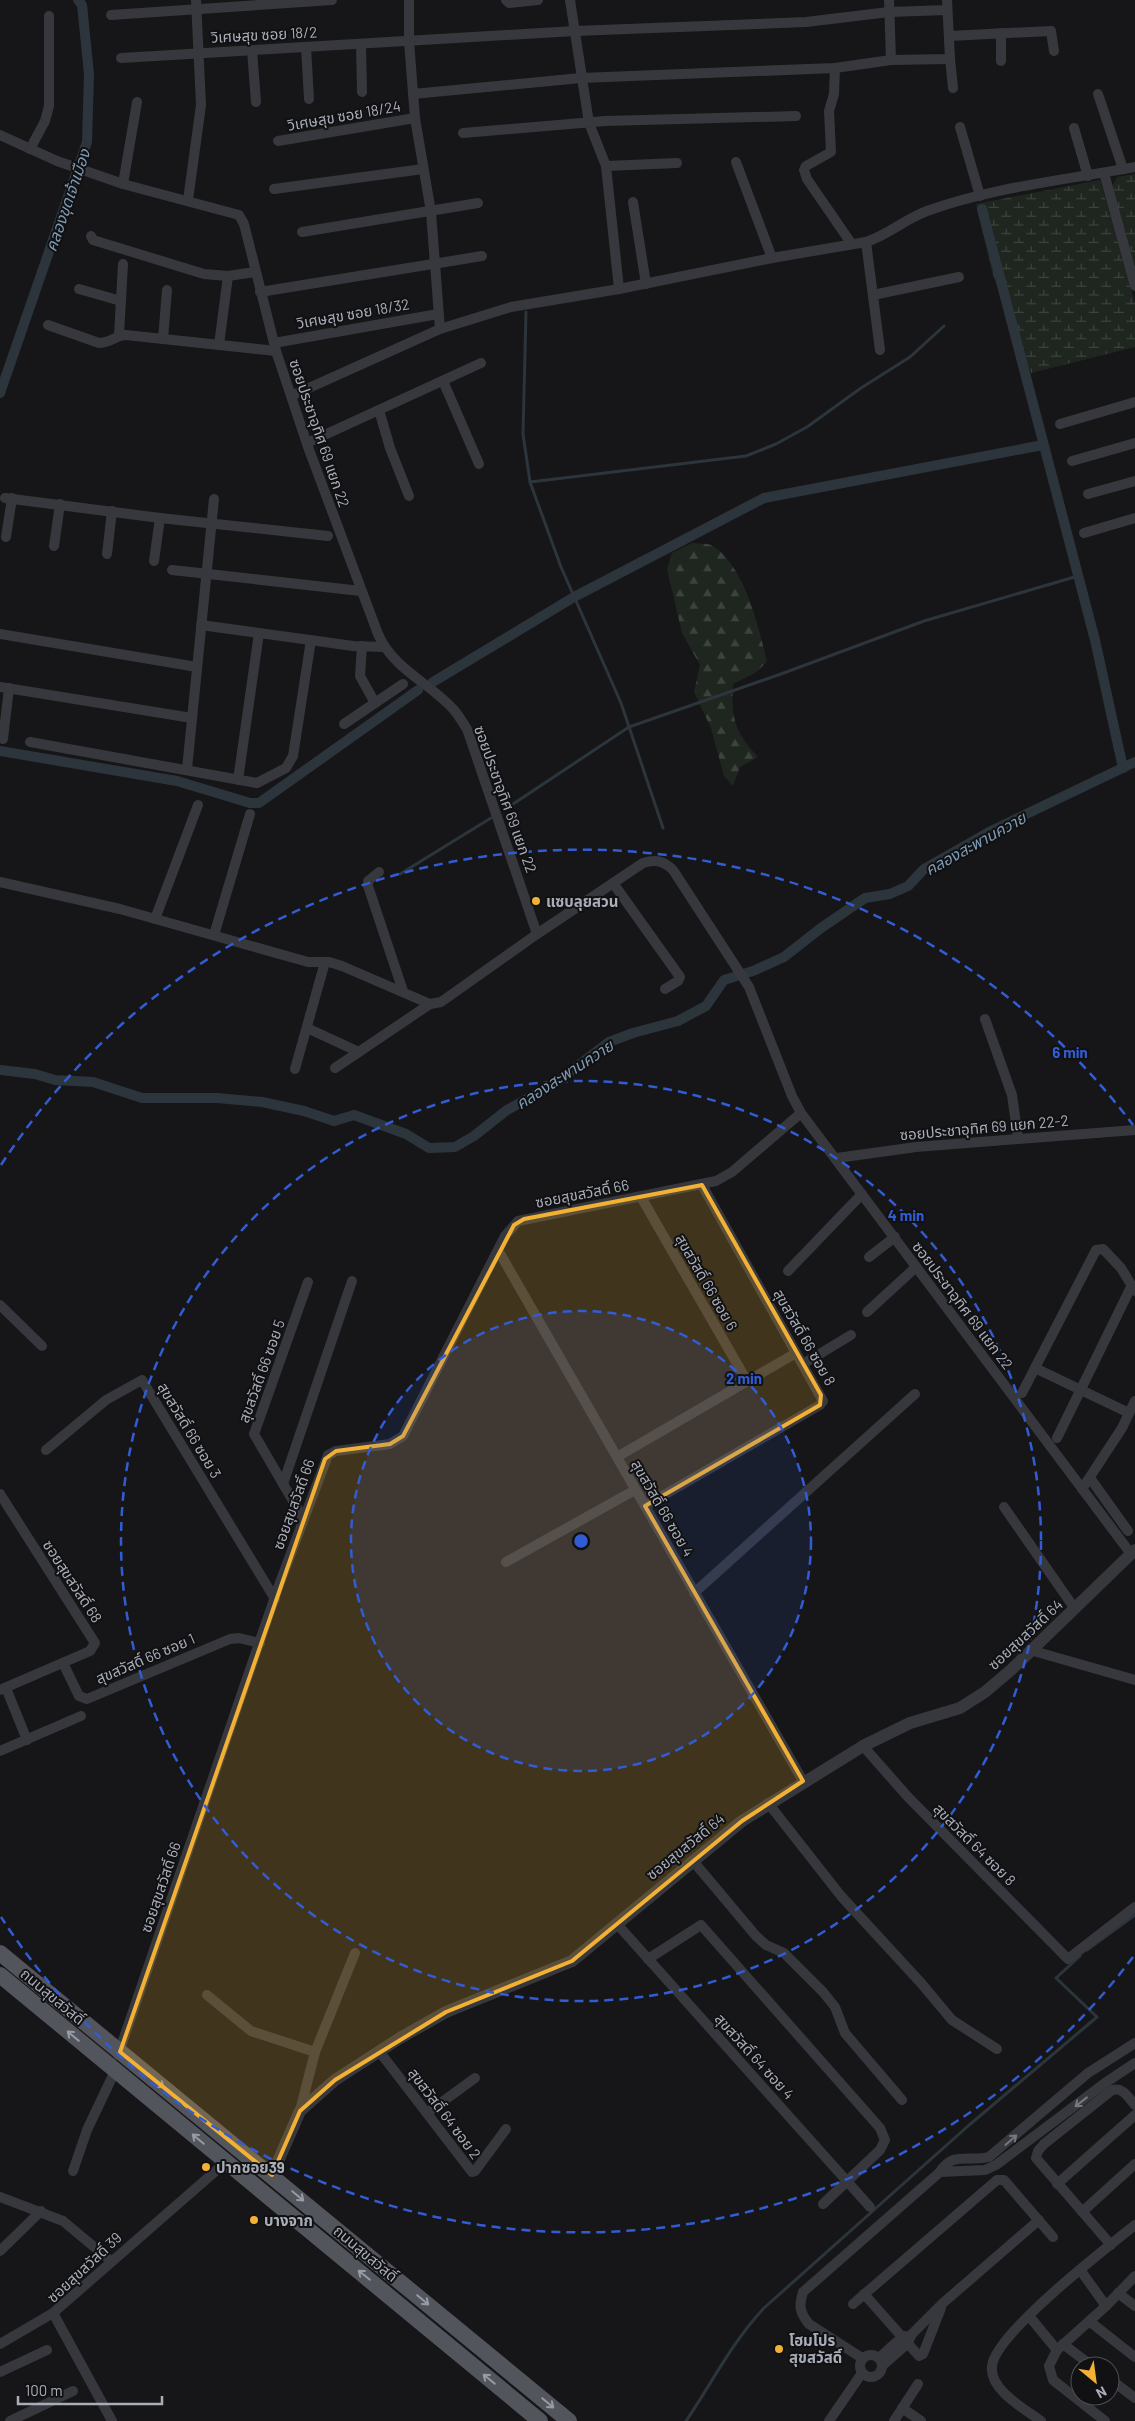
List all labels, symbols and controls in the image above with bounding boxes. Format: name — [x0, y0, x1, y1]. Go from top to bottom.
street label: วิเศษสุข ซอย 18/2 — [210, 22, 318, 47]
street label: วิเศษสุข ซอย 18/24 — [285, 96, 402, 135]
water label: คลองขุดเจ้าเมือง — [41, 145, 96, 254]
street label: วิเศษสุข ซอย 18/32 — [295, 294, 411, 333]
street label: ซอยประชาอุทิศ 69 แยก 22 — [285, 357, 354, 510]
street label: ซอยประชาอุทิศ 69 แยก 22 — [470, 723, 541, 875]
water label: คลองสะพานควาย — [921, 807, 1030, 879]
place label: แซบลุยสวน — [546, 892, 618, 911]
marker: แซบลุยสวน — [530, 895, 542, 907]
water label: คลองสะพานควาย — [512, 1035, 618, 1113]
text: 6 min — [1052, 1043, 1088, 1061]
street label: ซอยประชาอุทิศ 69 แยก 22-2 — [899, 1111, 1069, 1144]
street label: ซอยสุขสวัสดิ์ 66 — [534, 1175, 630, 1212]
text: 4 min — [888, 1206, 924, 1224]
street label: สุขสวัสดิ์ 66 ซอย 6 — [671, 1230, 742, 1334]
street label: ซอยประชาอุทิศ 69 แยก 22 — [908, 1238, 1017, 1373]
street label: สุขสวัสดิ์ 66 ซอย 8 — [769, 1285, 840, 1389]
street label: สุขสวัสดิ์ 66 ซอย 5 — [234, 1317, 289, 1425]
text: 2 min — [726, 1369, 762, 1387]
street label: สุขสวัสดิ์ 66 ซอย 3 — [153, 1379, 226, 1482]
street label: ซอยสุขสวัสดิ์ 66 — [268, 1456, 319, 1552]
street label: สุขสวัสดิ์ 66 ซอย 4 — [627, 1456, 698, 1560]
centre of rings — [572, 1532, 590, 1550]
street label: ซอยสุขสวัสดิ์ 68 — [39, 1536, 106, 1626]
street label: ซอยสุขสวัสดิ์ 64 — [984, 1595, 1067, 1674]
street label: สุขสวัสดิ์ 66 ซอย 1 — [93, 1629, 198, 1688]
street label: สุขสวัสดิ์ 64 ซอย 8 — [929, 1799, 1020, 1890]
street label: ซอยสุขสวัสดิ์ 64 — [642, 1809, 728, 1884]
street label: ซอยสุขสวัสดิ์ 66 — [136, 1839, 185, 1935]
street label: ถนนสุขสวัสดิ์ — [17, 1964, 89, 2029]
street label: สุขสวัสดิ์ 64 ซอย 4 — [711, 2009, 798, 2103]
one-way arrow — [67, 2031, 80, 2042]
street label: สุขสวัสดิ์ 64 ซอย 2 — [404, 2064, 485, 2163]
one-way arrow — [151, 2077, 164, 2088]
one-way arrow — [1075, 2096, 1088, 2107]
one-way arrow — [191, 2133, 204, 2144]
one-way arrow — [1004, 2134, 1017, 2145]
place label: ปากซอย39 — [216, 2158, 285, 2176]
marker: ปากซอย39 — [200, 2161, 212, 2173]
one-way arrow — [291, 2190, 304, 2202]
place label: บางจาก — [264, 2211, 313, 2229]
marker: บางจาก — [248, 2214, 260, 2226]
street label: ถนนสุขสวัสดิ์ — [330, 2221, 402, 2286]
street label: ซอยสุขสวัสดิ์ 39 — [43, 2228, 126, 2307]
one-way arrow — [357, 2270, 370, 2281]
one-way arrow — [416, 2294, 429, 2305]
place label: โฮมโปร สุขสวัสดิ์ — [789, 2331, 843, 2367]
marker: โฮมโปร สุขสวัสดิ์ — [773, 2343, 785, 2355]
north arrow — [1070, 2356, 1120, 2406]
one-way arrow — [483, 2373, 496, 2384]
scale bar — [18, 2374, 161, 2406]
text: 100 m — [25, 2381, 63, 2399]
text: N — [1093, 2383, 1110, 2402]
one-way arrow — [541, 2398, 554, 2409]

